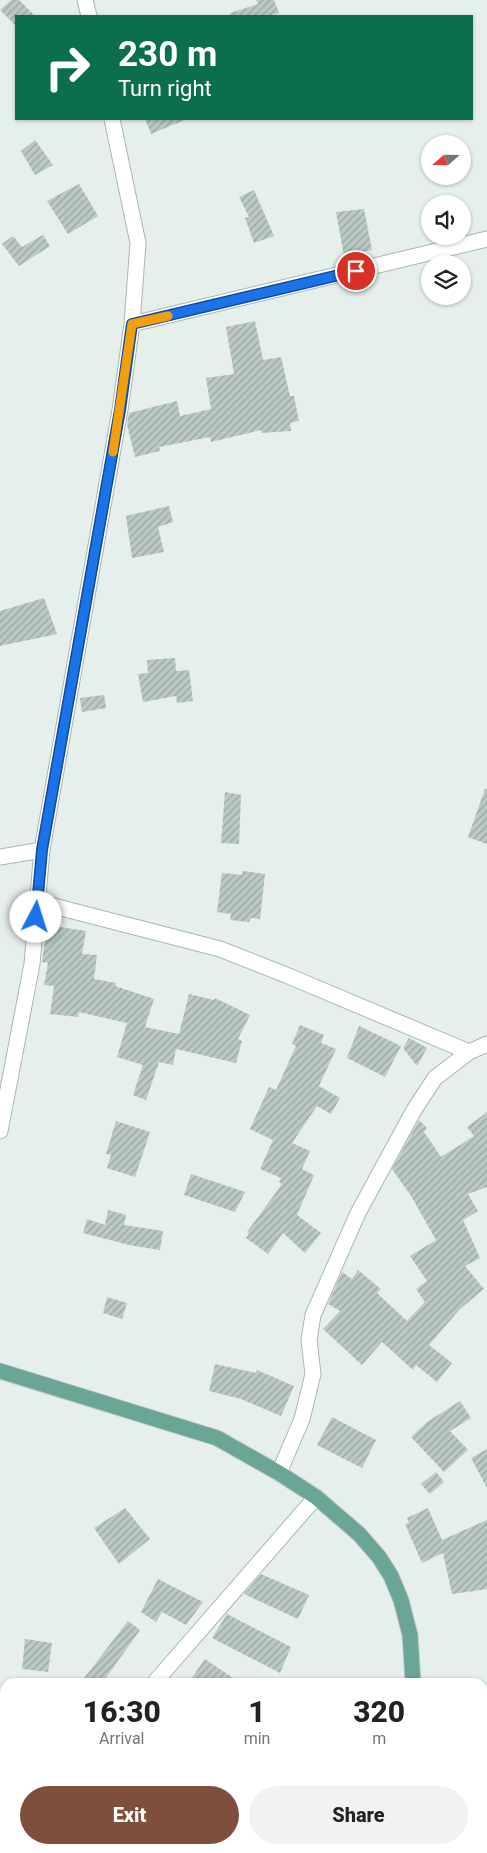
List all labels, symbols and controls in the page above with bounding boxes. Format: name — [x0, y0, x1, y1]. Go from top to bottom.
text: 230 m — [118, 34, 217, 75]
icon: right — [35, 35, 100, 100]
text: Turn right — [118, 76, 212, 101]
north arrow — [421, 135, 471, 185]
map controls — [421, 135, 471, 305]
button: sound — [421, 195, 471, 245]
pin — [335, 250, 377, 292]
button: layers — [421, 255, 471, 305]
icon: arrive — [342, 257, 370, 285]
position arrow — [9, 890, 61, 942]
text: 16:30 — [83, 1694, 161, 1729]
text: 1 — [248, 1694, 266, 1729]
text: 320 — [353, 1694, 405, 1729]
text: Arrival — [99, 1729, 145, 1748]
text: min — [244, 1729, 270, 1748]
text: m — [372, 1729, 386, 1748]
button: Exit — [20, 1786, 239, 1844]
button: Share — [249, 1786, 468, 1844]

